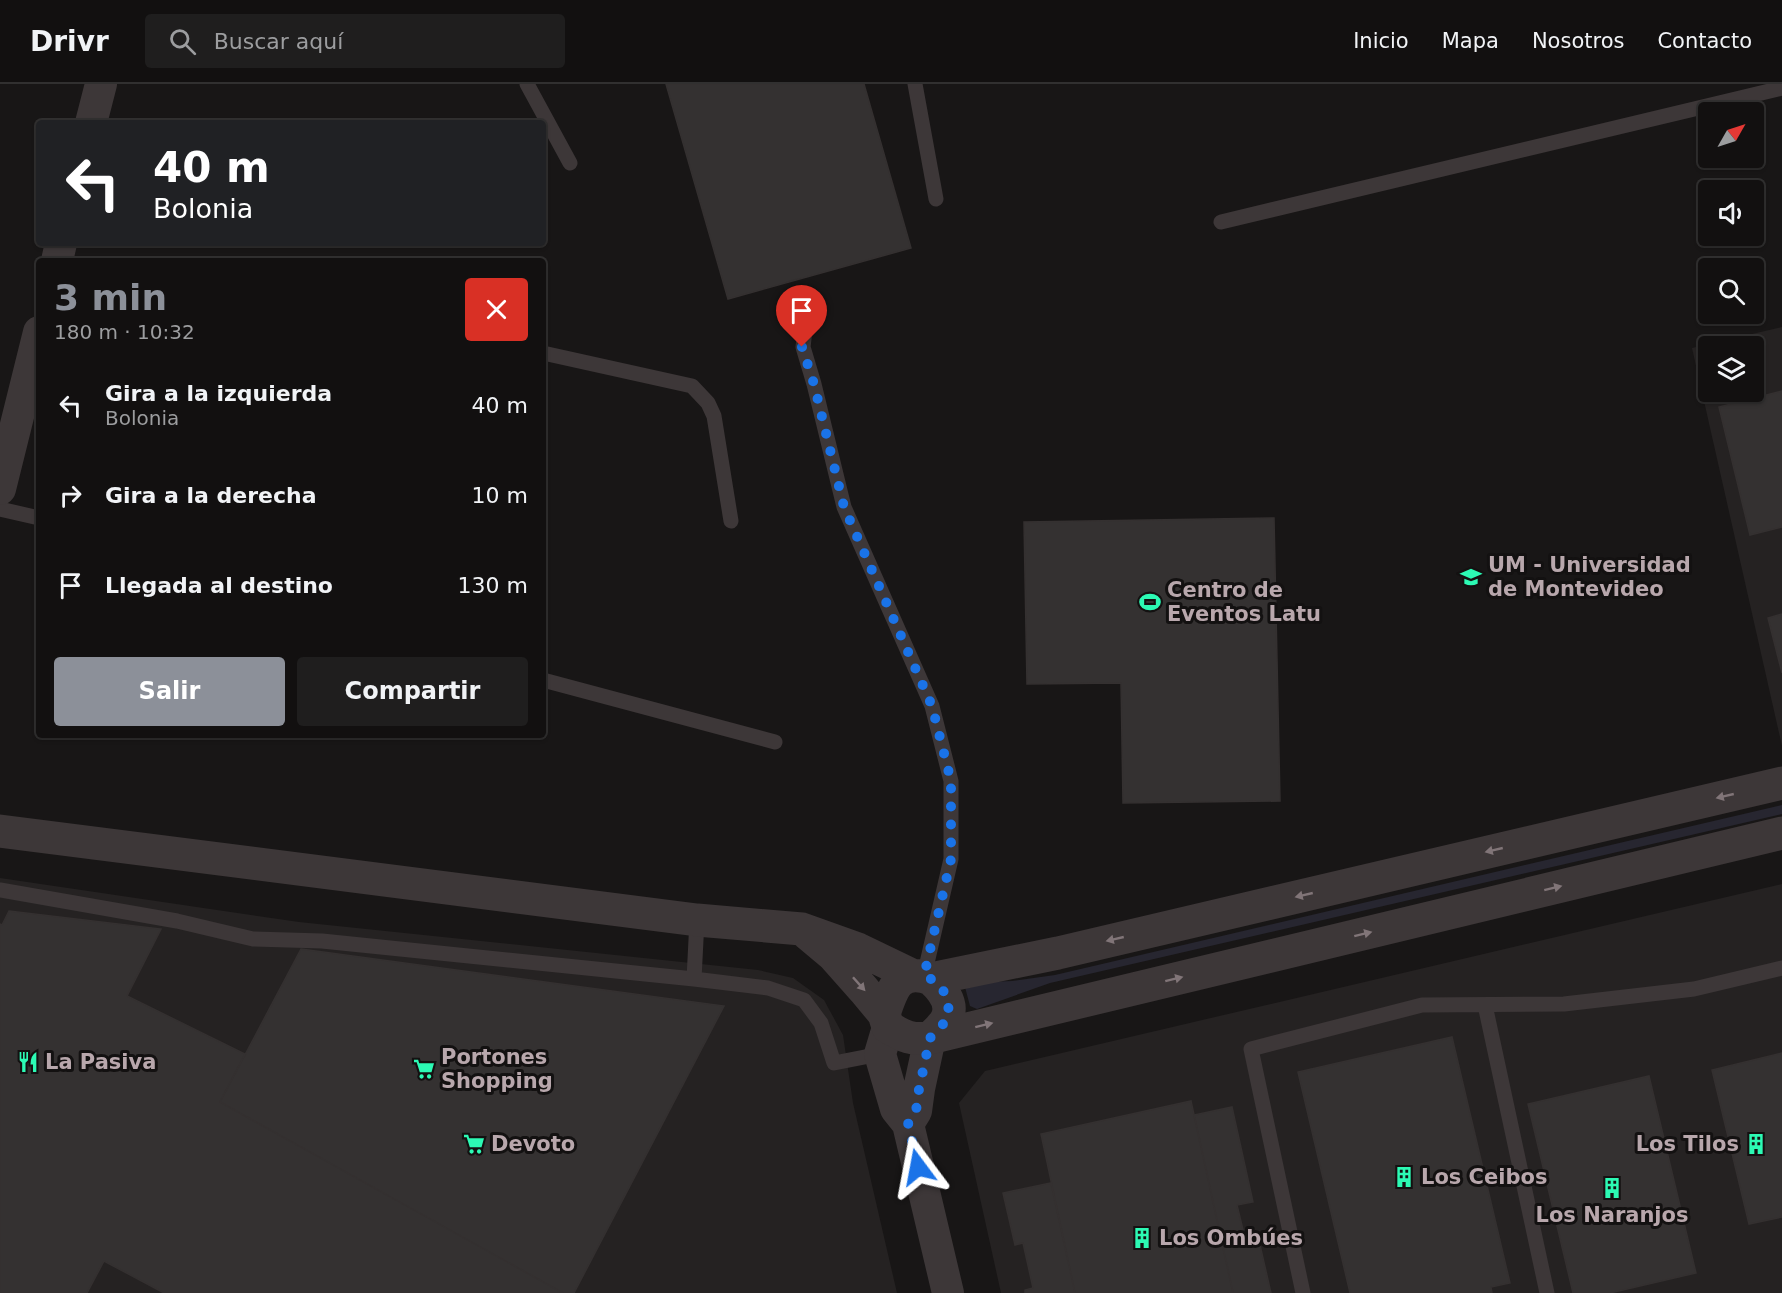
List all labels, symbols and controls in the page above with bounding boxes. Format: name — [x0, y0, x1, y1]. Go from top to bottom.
search box — [145, 14, 565, 68]
text: Drivr — [30, 25, 109, 58]
icon: search — [166, 25, 199, 58]
text: Buscar aquí — [214, 29, 343, 54]
text: Inicio — [1353, 29, 1409, 53]
text: Mapa — [1442, 29, 1499, 53]
text: Nosotros — [1532, 29, 1624, 53]
text: Contacto — [1657, 29, 1752, 53]
north arrow — [1698, 102, 1764, 168]
map controls — [1698, 102, 1764, 402]
text: 40 m — [153, 143, 270, 192]
icon: left — [54, 144, 132, 222]
button: sound — [1698, 180, 1764, 246]
text: Bolonia — [153, 193, 253, 224]
button: search — [1698, 258, 1764, 324]
text: 3 min — [54, 277, 167, 318]
button: close — [465, 278, 528, 341]
pin — [776, 285, 827, 347]
icon: arrive — [785, 294, 818, 327]
text: 180 m · 10:32 — [54, 320, 195, 344]
button: layers — [1698, 336, 1764, 402]
text: Gira a la izquierda — [105, 381, 332, 406]
icon: left — [54, 389, 87, 422]
text: 40 m — [472, 393, 528, 418]
text: Bolonia — [105, 406, 179, 430]
icon: right — [54, 479, 87, 512]
text: Gira a la derecha — [105, 483, 317, 508]
text: 10 m — [472, 483, 528, 508]
place label: UM - Universidad de Montevideo — [1488, 553, 1691, 601]
school or university icon: UM - Universidad de Montevideo — [1459, 565, 1483, 589]
icon: arrive — [54, 569, 87, 602]
text: Llegada al destino — [105, 573, 333, 598]
text: 130 m — [458, 573, 528, 598]
place label: Centro de Eventos Latu — [1167, 578, 1321, 626]
sports icon: Centro de Eventos Latu — [1138, 590, 1162, 614]
button: Salir — [54, 657, 285, 726]
button: Compartir — [297, 657, 528, 726]
one-way arrow — [1716, 792, 1734, 802]
one-way arrow — [1484, 846, 1503, 855]
one-way arrow — [1544, 883, 1562, 893]
one-way arrow — [1295, 890, 1314, 900]
one-way arrow — [1354, 928, 1373, 938]
one-way arrow — [1105, 935, 1124, 945]
one-way arrow — [1165, 974, 1183, 984]
one-way arrow — [852, 976, 865, 991]
one-way arrow — [975, 1020, 993, 1030]
place label: Portones Shopping — [441, 1045, 553, 1093]
restaurant icon: La Pasiva — [16, 1050, 40, 1074]
place label: La Pasiva — [45, 1050, 156, 1074]
supermarket icon: Portones Shopping — [412, 1057, 436, 1081]
supermarket icon: Devoto — [462, 1132, 486, 1156]
place label: Devoto — [491, 1132, 575, 1156]
place label: Los Tilos — [1636, 1132, 1739, 1156]
building icon: Los Tilos — [1744, 1132, 1768, 1156]
position arrow — [886, 1135, 950, 1199]
building icon: Los Ceibos — [1392, 1165, 1416, 1189]
place label: Los Ceibos — [1421, 1165, 1547, 1189]
building icon: Los Naranjos — [1600, 1176, 1624, 1200]
place label: Los Naranjos — [1536, 1203, 1688, 1227]
building icon: Los Ombúes — [1130, 1226, 1154, 1250]
place label: Los Ombúes — [1159, 1226, 1303, 1250]

